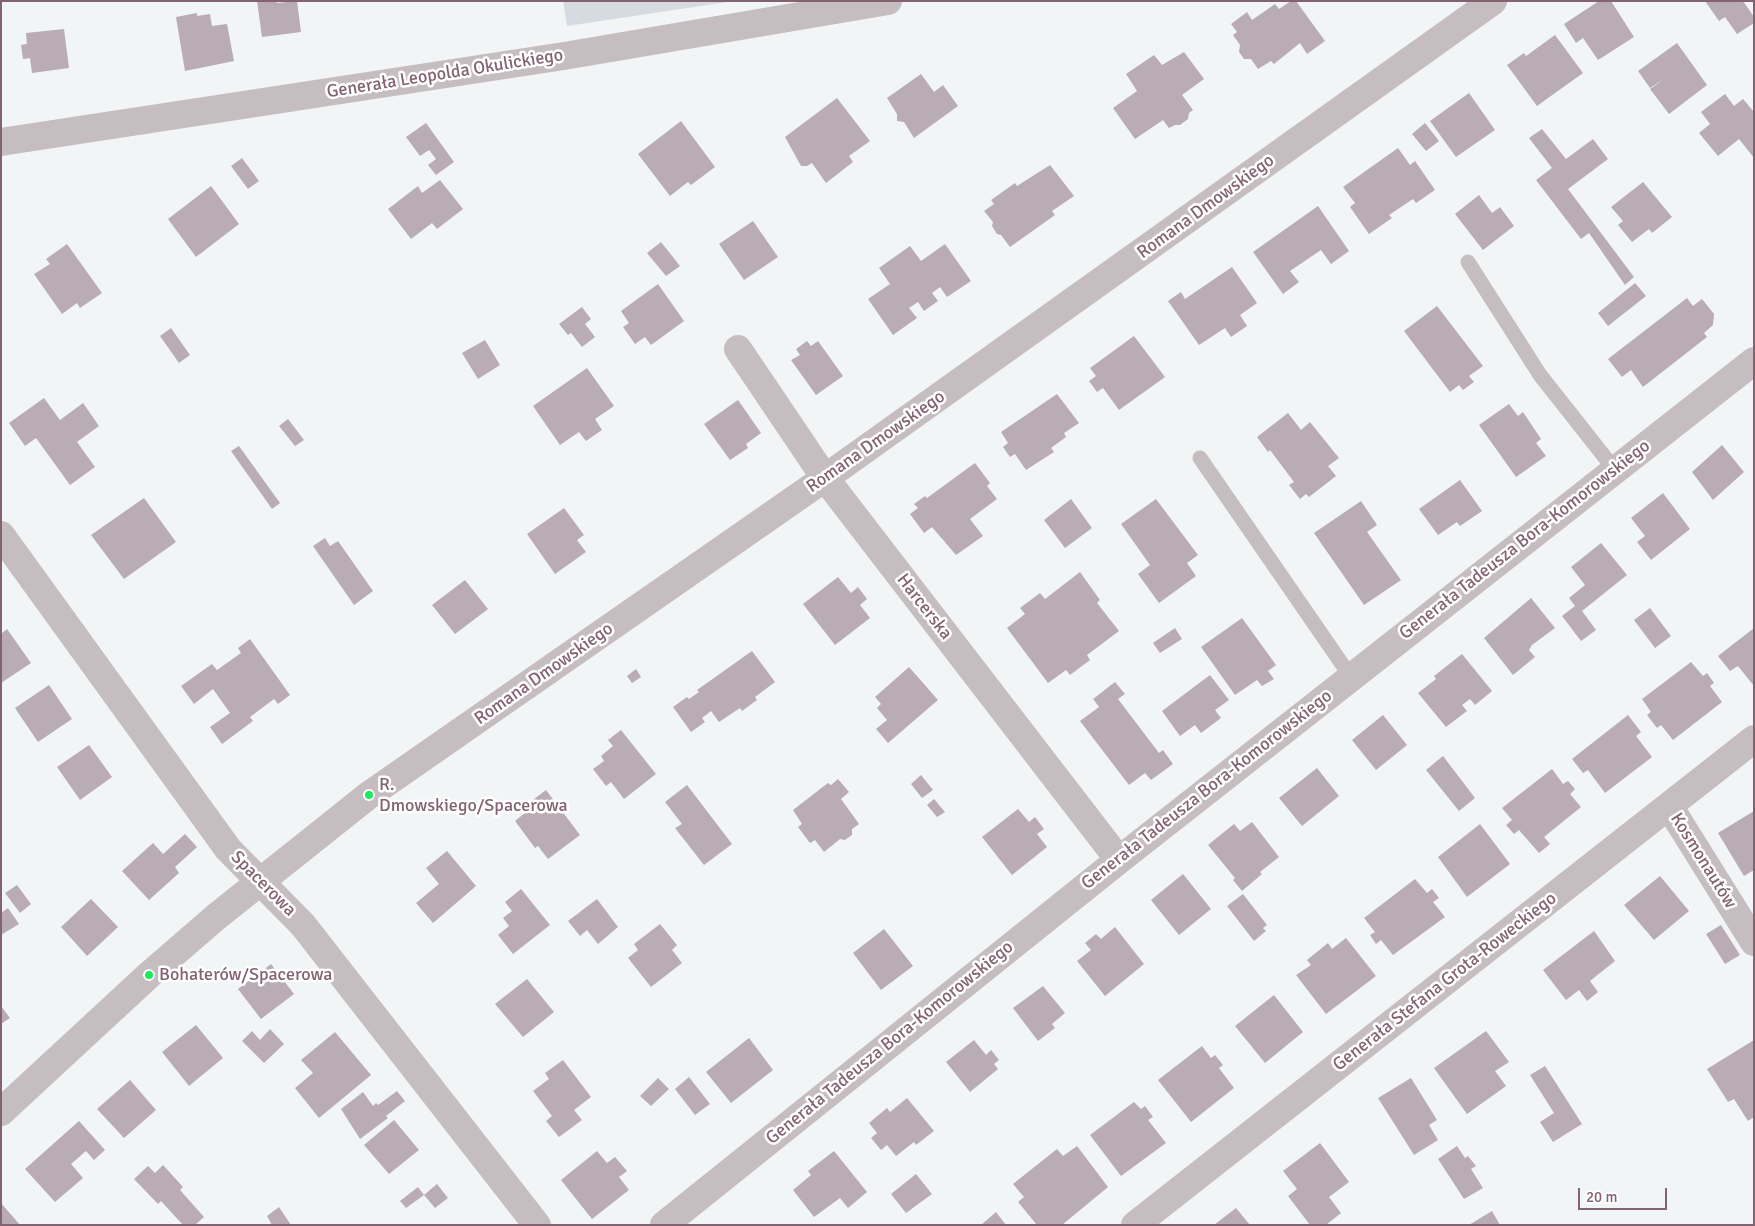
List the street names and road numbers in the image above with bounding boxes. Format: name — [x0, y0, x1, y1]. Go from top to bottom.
street label: Generała Leopolda Okulickiego — [325, 45, 565, 103]
street label: Romana Dmowskiego — [1133, 150, 1279, 264]
street label: Romana Dmowskiego — [803, 386, 949, 498]
street label: Generała Tadeusza Bora-Komorowskiego — [1396, 436, 1654, 644]
street label: Harcerska — [892, 570, 956, 644]
street label: Romana Dmowskiego — [471, 618, 617, 730]
street label: Generała Tadeusza Bora-Komorowskiego — [1078, 686, 1336, 894]
street label: Kosmonautów — [1665, 809, 1741, 913]
street label: Spacerowa — [226, 847, 300, 921]
street label: Generała Stefana Grota-Roweckiego — [1329, 888, 1561, 1076]
street label: Generała Tadeusza Bora-Komorowskiego — [762, 937, 1018, 1149]

